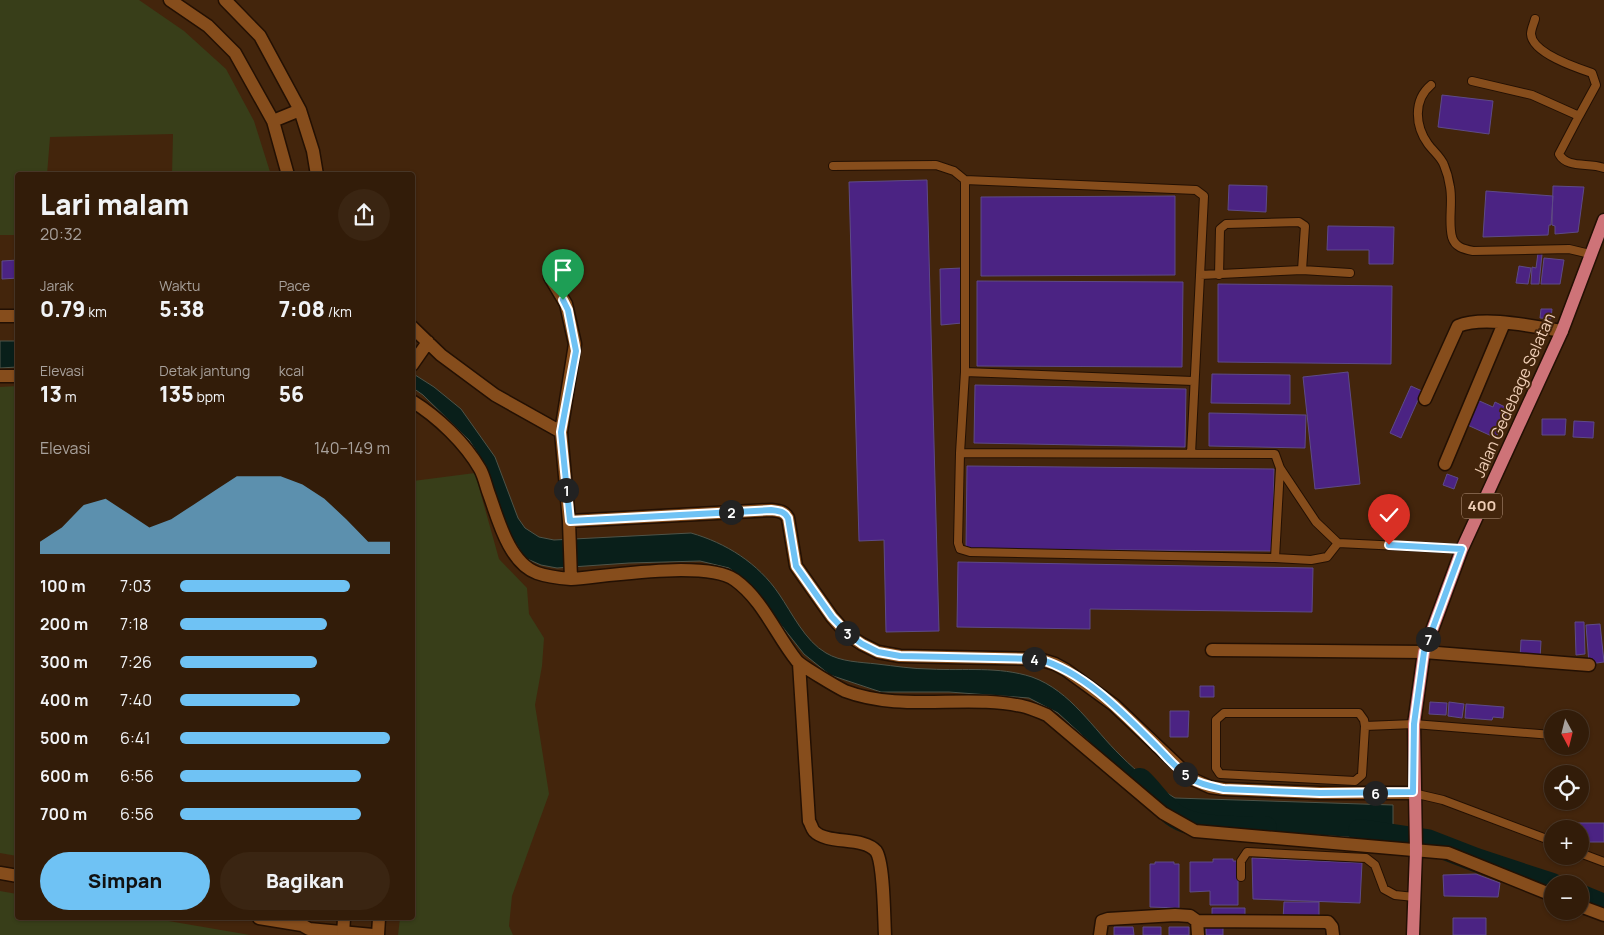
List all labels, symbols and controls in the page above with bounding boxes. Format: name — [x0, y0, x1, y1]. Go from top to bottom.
text: Lari malam — [40, 185, 189, 223]
button: share — [338, 189, 390, 241]
text: 20:32 — [40, 223, 82, 245]
pin — [542, 249, 584, 300]
icon: arrive — [549, 256, 577, 284]
text: Jarak — [40, 276, 74, 295]
text: Waktu — [159, 276, 200, 295]
text: Pace — [279, 276, 310, 295]
text: 0.79 — [40, 295, 85, 323]
text: 5:38 — [159, 295, 205, 323]
text: 7:08 — [279, 295, 325, 323]
text: km — [85, 302, 107, 321]
text: /km — [325, 302, 352, 321]
street label: Jalan Gedebage Selatan — [1468, 309, 1560, 481]
text: Elevasi — [40, 361, 84, 380]
text: Detak jantung — [159, 361, 250, 380]
text: kcal — [279, 361, 304, 380]
text: 13 — [40, 380, 62, 408]
text: 135 — [159, 380, 194, 408]
text: 56 — [279, 380, 304, 408]
text: m — [62, 387, 77, 406]
text: bpm — [194, 387, 225, 406]
text: Elevasi — [40, 437, 91, 459]
text: 140–149 m — [314, 437, 390, 459]
pin: 1 — [554, 478, 578, 502]
text: 1 — [563, 481, 570, 500]
pin — [1368, 494, 1410, 545]
road number: 400 — [1462, 494, 1502, 518]
pin: 2 — [718, 500, 744, 524]
icon: check — [1375, 501, 1403, 529]
text: 2 — [727, 503, 736, 522]
text: 100 m — [40, 575, 86, 597]
text: 7:03 — [120, 575, 151, 597]
text: 200 m — [40, 613, 88, 635]
text: 7:18 — [120, 613, 148, 635]
pin: 3 — [834, 620, 860, 646]
text: 3 — [843, 624, 852, 643]
pin: 7 — [1416, 626, 1440, 652]
text: 7 — [1425, 630, 1432, 649]
pin: 4 — [1022, 646, 1046, 672]
text: 4 — [1030, 650, 1039, 669]
text: 300 m — [40, 651, 88, 673]
text: 7:26 — [120, 651, 152, 673]
text: 400 m — [40, 689, 88, 711]
text: 7:40 — [120, 689, 152, 711]
north arrow — [1544, 710, 1589, 755]
map controls — [1544, 710, 1589, 920]
text: 500 m — [40, 727, 88, 749]
text: 6:41 — [120, 727, 150, 749]
pin: 5 — [1172, 762, 1198, 786]
text: 600 m — [40, 765, 89, 787]
text: 6:56 — [120, 765, 154, 787]
text: 5 — [1181, 765, 1190, 784]
button: locate — [1544, 765, 1589, 810]
pin: 6 — [1362, 780, 1388, 806]
text: 6 — [1371, 784, 1380, 803]
text: 700 m — [40, 803, 87, 825]
text: 6:56 — [120, 803, 154, 825]
button: + — [1544, 820, 1589, 865]
button: Simpan — [40, 852, 210, 910]
button: Bagikan — [220, 852, 390, 910]
button: − — [1544, 875, 1589, 920]

